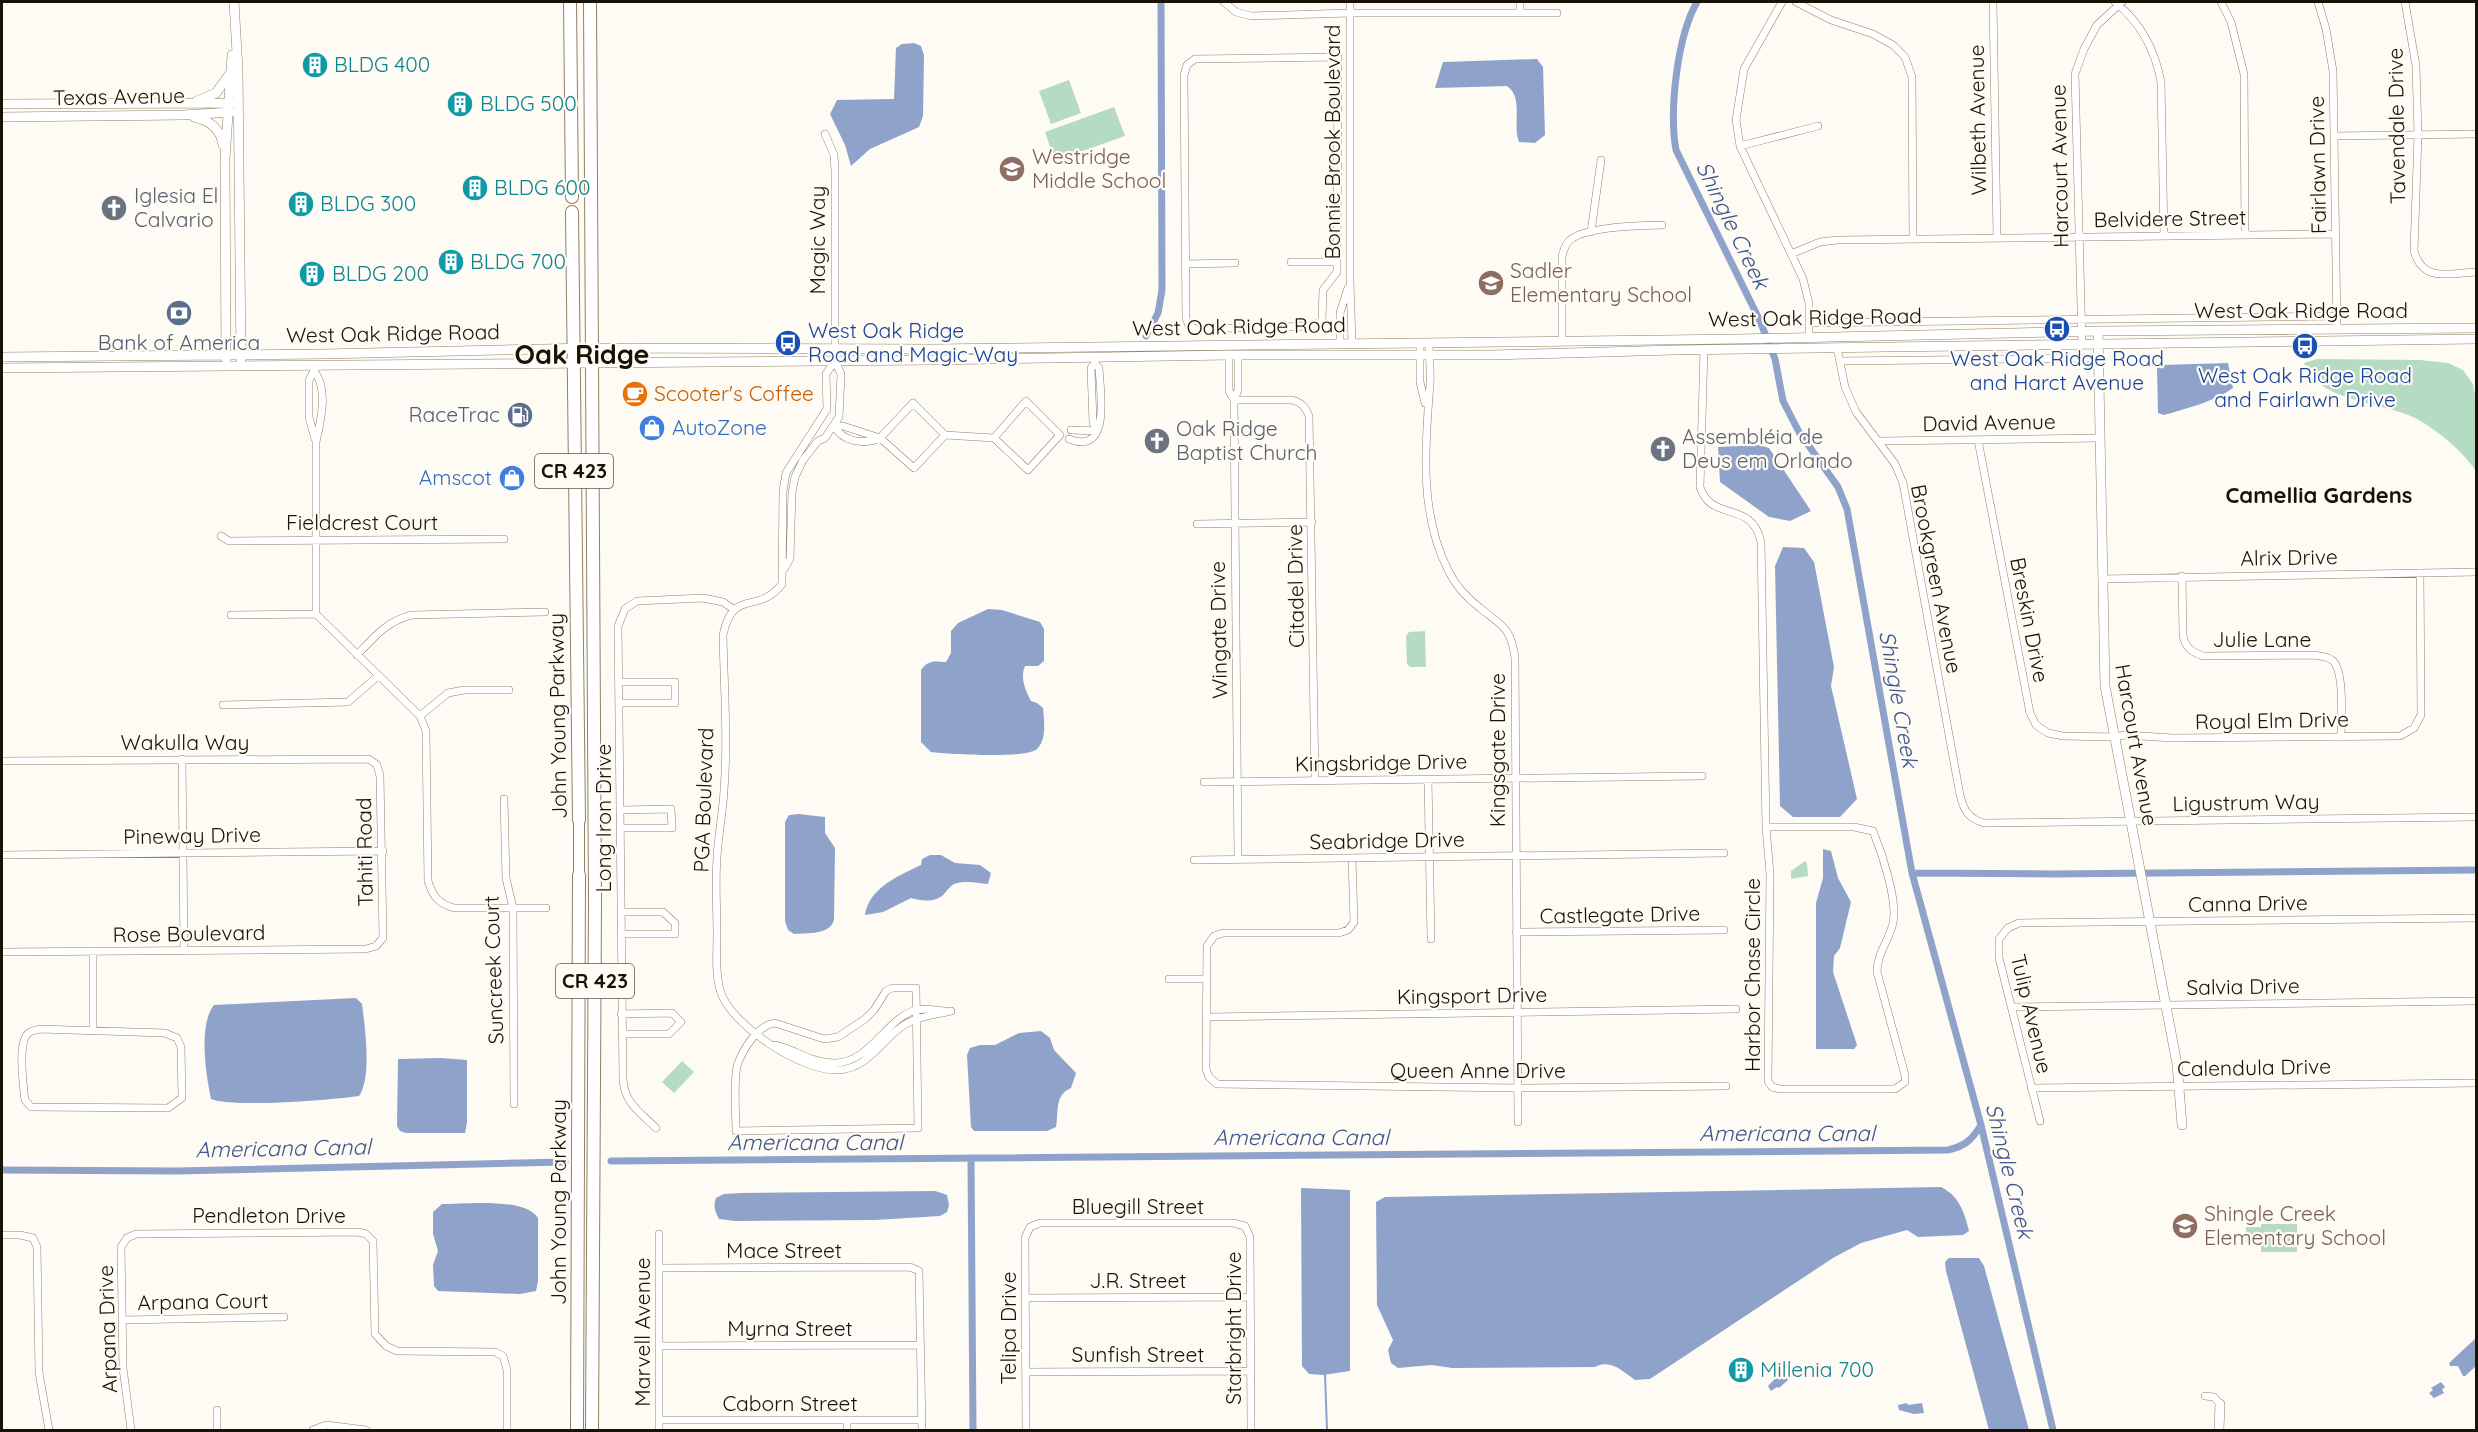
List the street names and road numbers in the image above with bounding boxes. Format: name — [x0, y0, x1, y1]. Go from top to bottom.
street label: Bonnie Brook Boulevard — [1319, 24, 1345, 260]
street label: Wilbeth Avenue — [1963, 44, 1991, 196]
street label: Tavendale Drive — [2382, 48, 2410, 204]
street label: Texas Avenue — [53, 82, 185, 110]
street label: Harcourt Avenue — [2045, 84, 2073, 248]
street label: Fairlawn Drive — [2303, 96, 2331, 234]
street label: Magic Way — [804, 185, 830, 295]
street label: Belvidere Street — [2093, 204, 2247, 232]
street label: West Oak Ridge Road — [2194, 297, 2408, 323]
street label: West Oak Ridge Road — [1708, 302, 1922, 332]
street label: West Oak Ridge Road — [1132, 311, 1346, 341]
street label: West Oak Ridge Road — [286, 318, 500, 348]
street label: David Avenue — [1922, 408, 2056, 436]
road number: CR 423 — [535, 454, 613, 488]
street label: Brookgreen Avenue — [1906, 482, 1968, 676]
street label: Fieldcrest Court — [286, 509, 438, 535]
street label: Citadel Drive — [1281, 524, 1309, 648]
street label: Alrix Drive — [2240, 543, 2338, 571]
street label: Breskin Drive — [2005, 555, 2055, 685]
street label: Wingate Drive — [1204, 561, 1232, 699]
street label: John Young Parkway — [542, 613, 572, 819]
street label: Julie Lane — [2213, 626, 2311, 652]
street label: Harcourt Avenue — [2110, 662, 2164, 828]
street label: Kingsgate Drive — [1484, 673, 1510, 827]
street label: Royal Elm Drive — [2195, 706, 2349, 734]
street label: PGA Boulevard — [687, 727, 719, 873]
street label: Wakulla Way — [121, 729, 249, 755]
street label: Long Iron Drive — [590, 744, 616, 892]
street label: Kingsbridge Drive — [1295, 747, 1467, 777]
street label: Ligustrum Way — [2172, 788, 2320, 816]
street label: Tahiti Road — [350, 797, 378, 907]
street label: Pineway Drive — [123, 821, 261, 849]
street label: Seabridge Drive — [1309, 826, 1465, 854]
street label: Harbor Chase Circle — [1739, 878, 1765, 1072]
street label: Canna Drive — [2188, 889, 2308, 917]
street label: Suncreek Court — [477, 895, 509, 1045]
street label: Castlegate Drive — [1539, 900, 1701, 928]
street label: Rose Boulevard — [112, 919, 266, 947]
street label: Tulip Avenue — [2006, 952, 2058, 1076]
road number: CR 423 — [556, 964, 634, 998]
street label: Salvia Drive — [2186, 972, 2300, 1000]
street label: Kingsport Drive — [1397, 981, 1547, 1009]
street label: Calendula Drive — [2177, 1053, 2331, 1081]
street label: Queen Anne Drive — [1390, 1057, 1566, 1083]
street label: John Young Parkway — [545, 1099, 571, 1305]
street label: Bluegill Street — [1072, 1193, 1204, 1219]
street label: Pendleton Drive — [192, 1202, 346, 1228]
street label: Mace Street — [726, 1237, 842, 1263]
street label: Starbright Drive — [1220, 1251, 1246, 1405]
street label: Marvell Avenue — [629, 1257, 655, 1407]
street label: Arpana Drive — [92, 1264, 122, 1394]
street label: J.R. Street — [1090, 1267, 1186, 1293]
street label: Telipa Drive — [995, 1271, 1021, 1385]
street label: Arpana Court — [137, 1287, 269, 1315]
street label: Myrna Street — [727, 1315, 853, 1341]
street label: Sunfish Street — [1072, 1341, 1204, 1367]
street label: Caborn Street — [722, 1390, 858, 1416]

